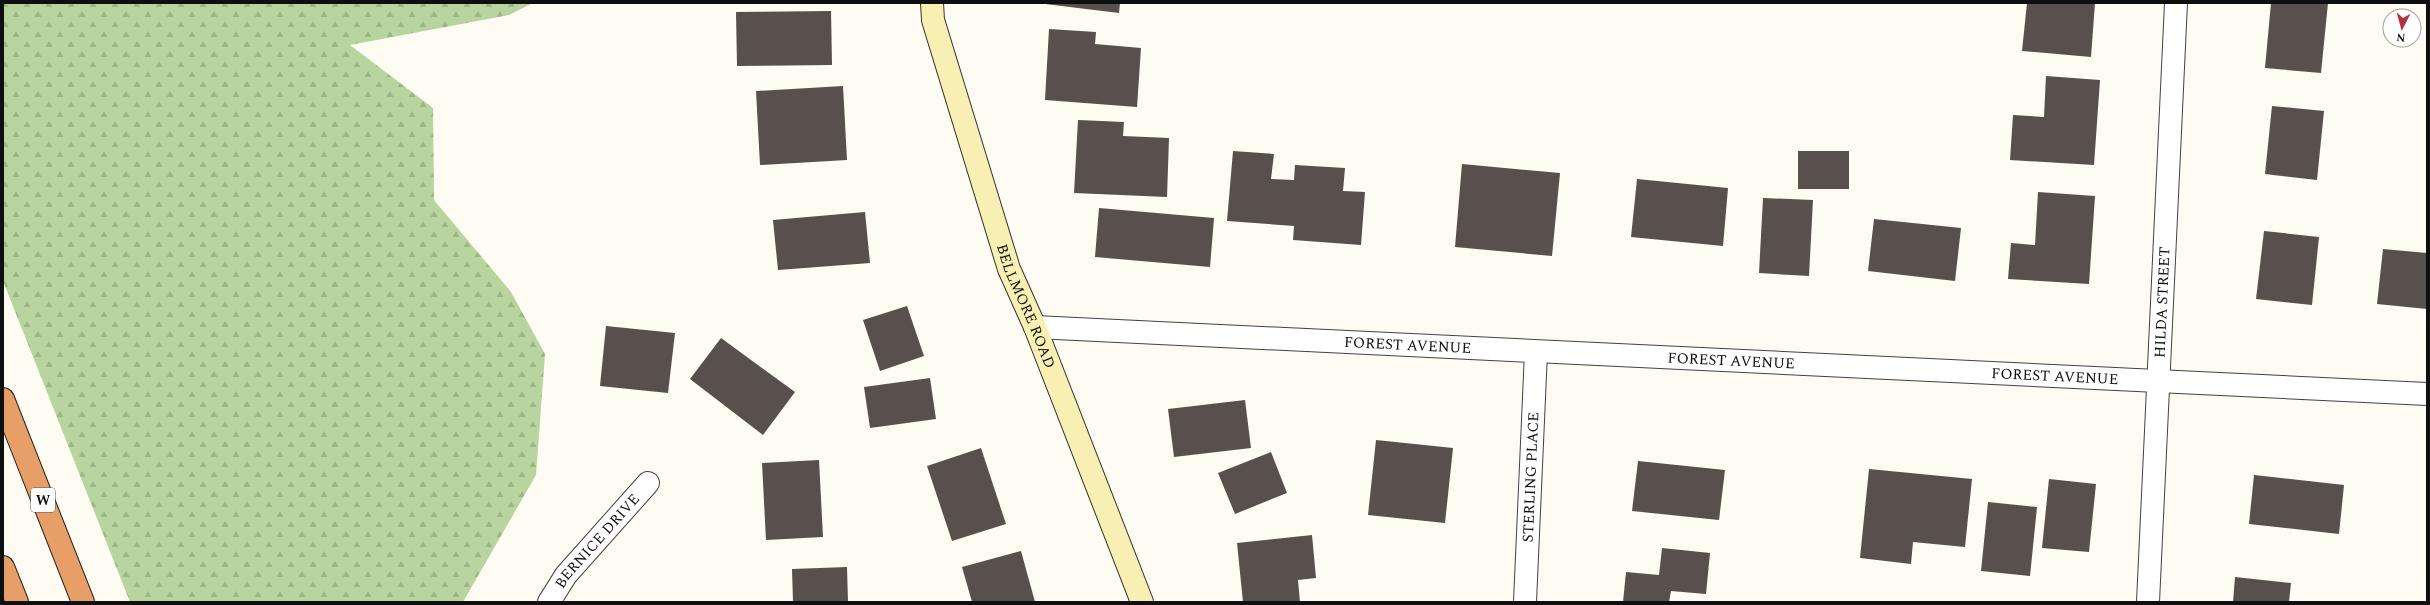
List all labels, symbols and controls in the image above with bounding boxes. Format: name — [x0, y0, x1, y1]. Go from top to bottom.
north arrow — [2382, 8, 2422, 48]
text: N — [2396, 29, 2406, 46]
street label: BELLMORE ROAD — [990, 241, 1061, 372]
street label: HILDA STREET — [2148, 246, 2177, 358]
street label: FOREST AVENUE — [1343, 331, 1472, 360]
street label: FOREST AVENUE — [1667, 346, 1795, 376]
street label: FOREST AVENUE — [1991, 362, 2119, 391]
street label: STERLING PLACE — [1517, 411, 1545, 543]
road number: W — [31, 488, 55, 512]
street label: BERNICE DRIVE — [549, 488, 646, 593]

